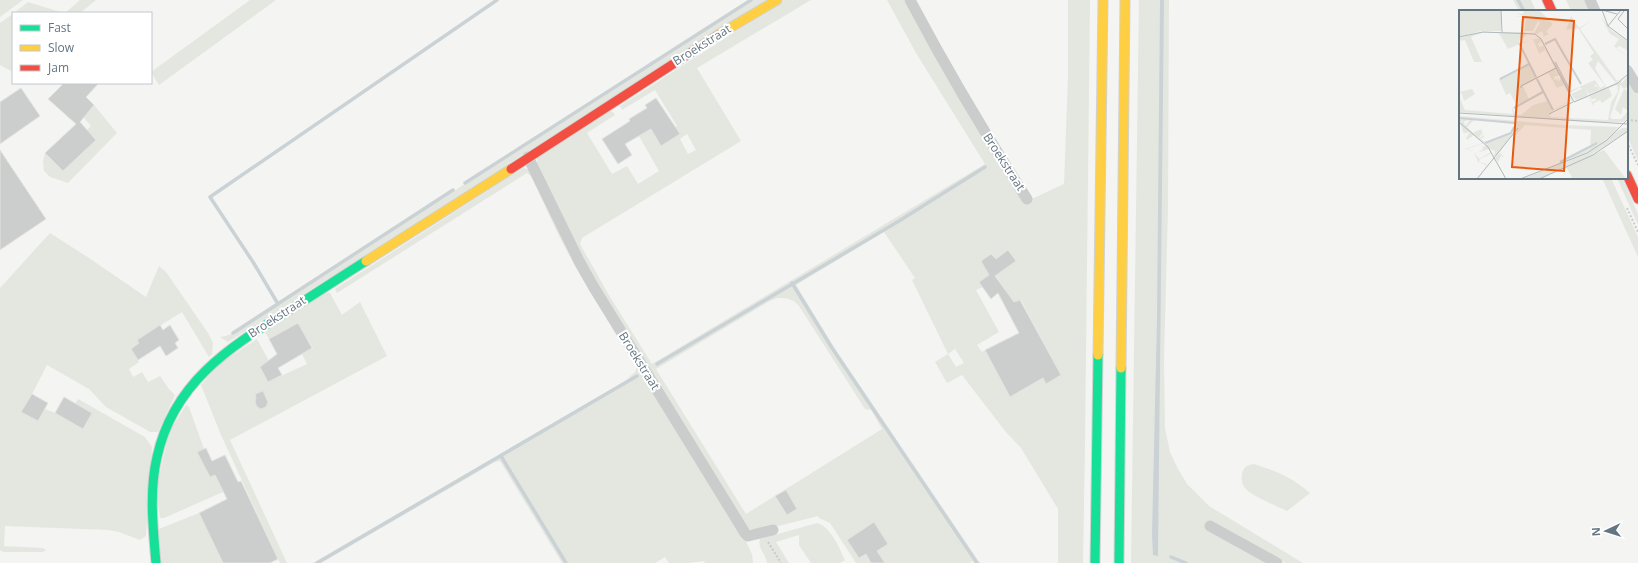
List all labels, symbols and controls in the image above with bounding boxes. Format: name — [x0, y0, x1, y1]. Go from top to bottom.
inset map — [1459, 10, 1628, 179]
legend — [12, 12, 152, 84]
text: Fast — [48, 19, 71, 36]
street label: Broekstraat — [669, 20, 734, 69]
text: Slow — [48, 39, 75, 56]
text: Jam — [47, 59, 69, 76]
street label: Broekstraat — [979, 130, 1029, 194]
street label: Broekstraat — [245, 292, 309, 342]
street label: Broekstraat — [615, 328, 664, 393]
north arrow — [1586, 511, 1626, 551]
text: N — [1588, 527, 1603, 537]

